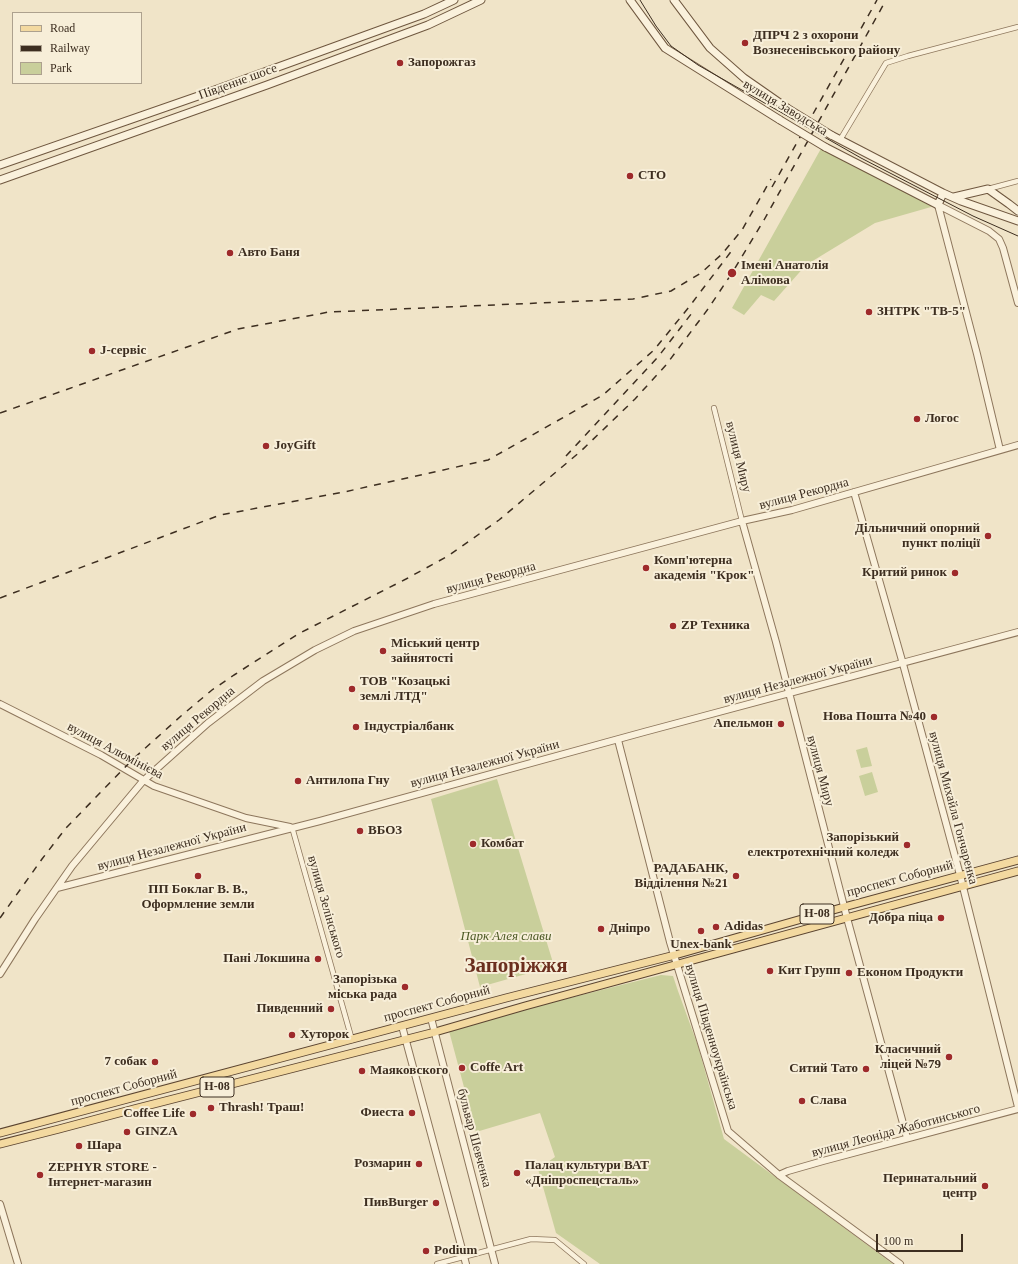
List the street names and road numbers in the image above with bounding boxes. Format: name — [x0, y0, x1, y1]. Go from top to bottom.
street label: Південне шосе — [196, 61, 280, 103]
street label: вулиця Заводська — [740, 77, 830, 139]
street label: вулиця Миру — [722, 420, 754, 494]
street label: вулиця Рекордна — [758, 475, 850, 513]
street label: вулиця Рекордна — [445, 559, 537, 597]
street label: вулиця Незалежної України — [722, 653, 874, 707]
street label: вулиця Рекордна — [158, 683, 238, 755]
street label: вулиця Алюмінієва — [64, 719, 166, 783]
street label: вулиця Михайла Гончаренка — [925, 730, 981, 886]
street label: вулиця Миру — [803, 734, 837, 808]
street label: вулиця Незалежної України — [409, 737, 561, 791]
street label: вулиця Незалежної України — [96, 820, 248, 874]
street label: вулиця Зелінського — [304, 854, 348, 960]
street label: проспект Соборний — [845, 857, 955, 901]
road number: Н-08 — [800, 904, 834, 924]
street label: вулиця Південноукраїнська — [681, 962, 741, 1112]
street label: проспект Соборний — [382, 982, 492, 1026]
street label: проспект Соборний — [69, 1066, 179, 1110]
road number: Н-08 — [200, 1077, 234, 1097]
street label: бульвар Шевченка — [453, 1087, 495, 1189]
street label: вулиця Леоніда Жаботинського — [810, 1101, 982, 1161]

